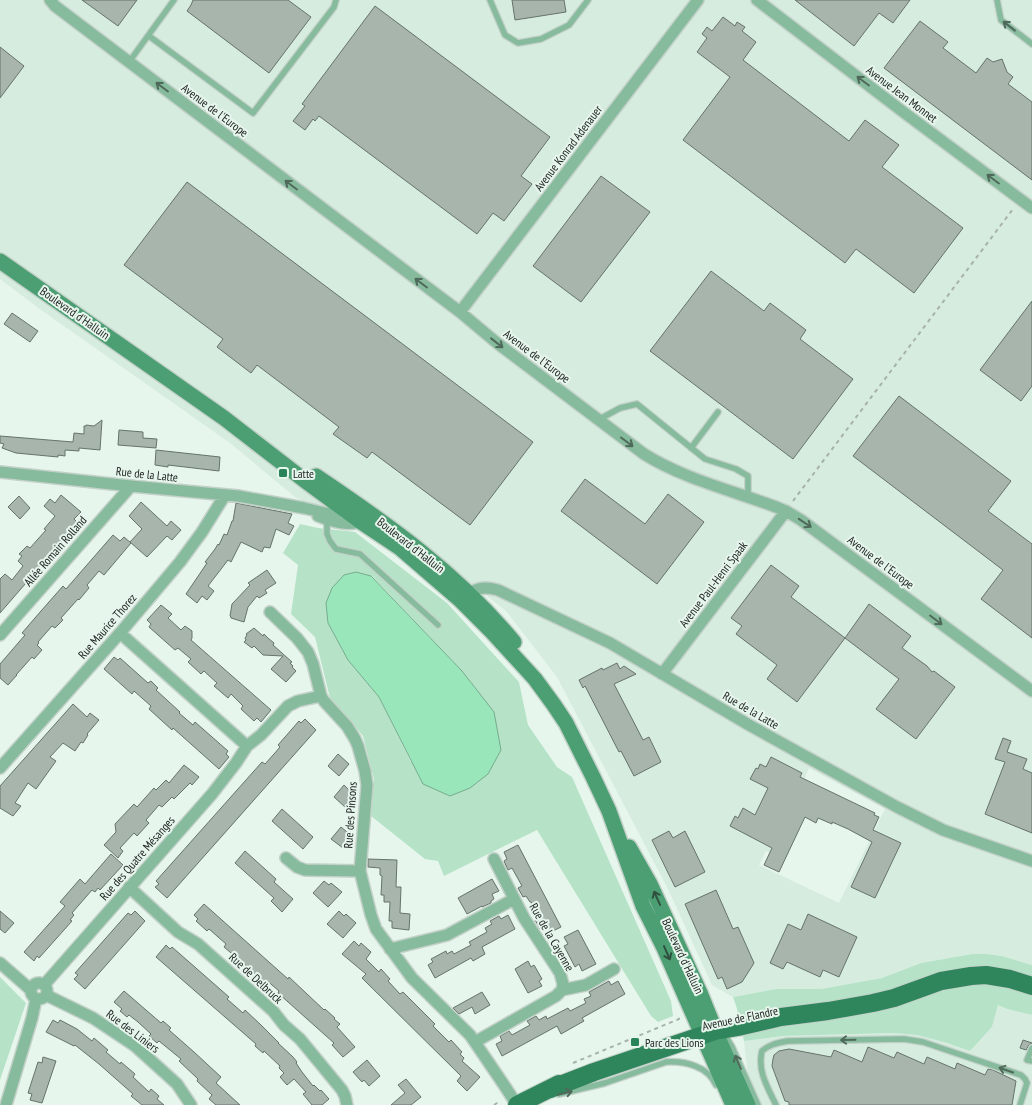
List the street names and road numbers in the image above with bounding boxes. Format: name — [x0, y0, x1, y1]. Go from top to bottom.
street label: Avenue Jean Monnet — [864, 62, 941, 126]
street label: Avenue de l'Europe — [179, 80, 251, 140]
street label: Avenue Konrad Adenauer — [531, 102, 606, 194]
street label: Boulevard d'Halluin — [37, 284, 113, 342]
street label: Avenue de l'Europe — [501, 326, 573, 386]
street label: Rue de la Latte — [115, 463, 179, 485]
street label: Allée Romain Rolland — [20, 513, 90, 589]
street label: Boulevard d'Halluin — [374, 514, 448, 576]
street label: Avenue de l'Europe — [845, 532, 917, 592]
street label: Avenue Paul-Henri Spaak — [676, 538, 750, 630]
street label: Rue Maurice Thorez — [75, 590, 139, 662]
street label: Rue de la Latte — [720, 688, 782, 732]
street label: Rue des Pinsons — [340, 781, 360, 849]
street label: Rue des Quatre Mésanges — [96, 813, 178, 903]
street label: Rue de la Cayenne — [526, 900, 578, 974]
street label: Boulevard d'Halluin — [659, 916, 707, 996]
street label: Rue de Delbruck — [226, 949, 286, 1007]
street label: Avenue de Flandre — [701, 1003, 779, 1033]
street label: Rue des Liniers — [103, 1006, 163, 1056]

